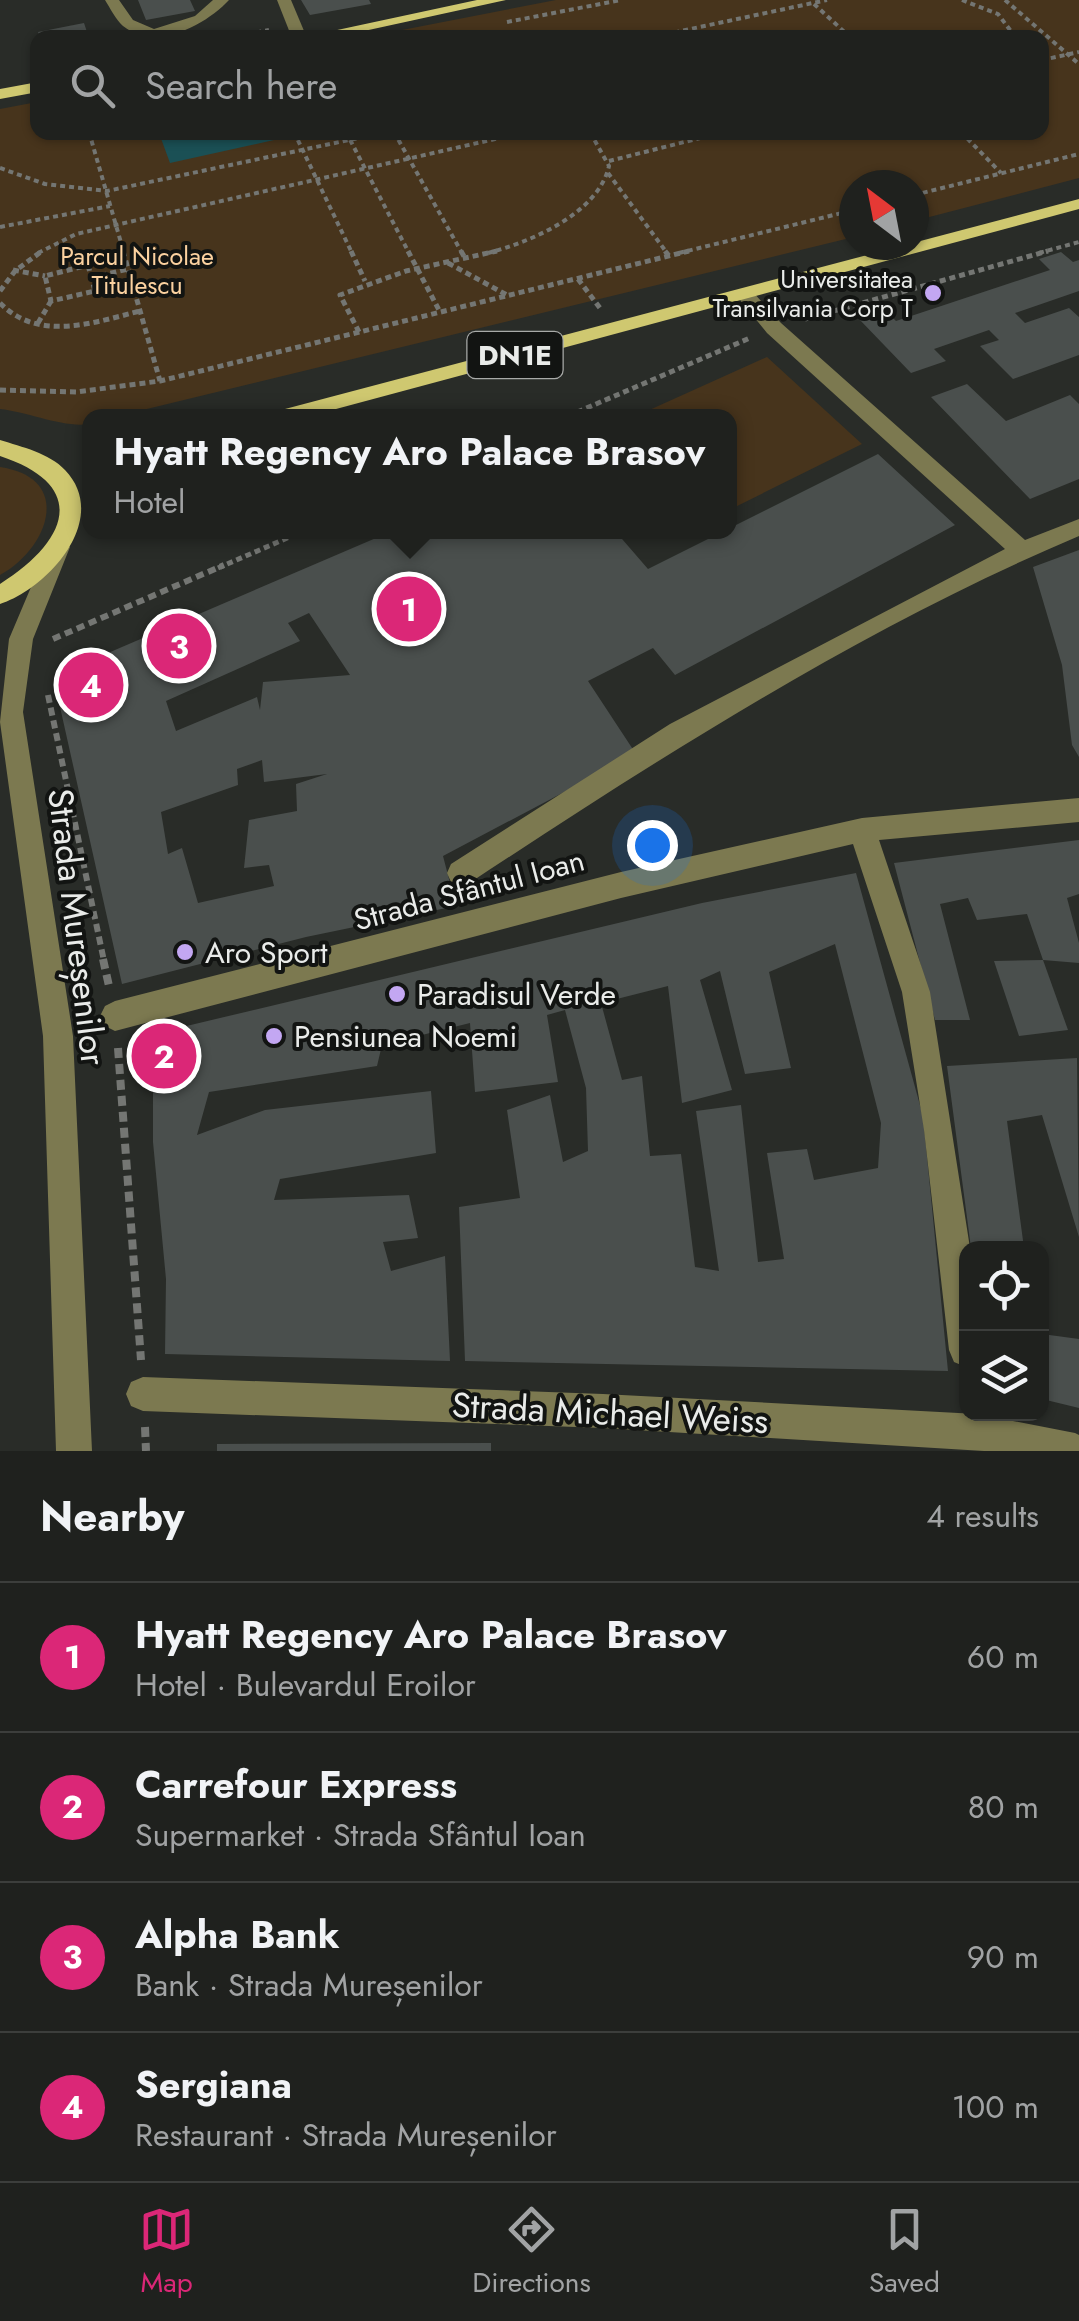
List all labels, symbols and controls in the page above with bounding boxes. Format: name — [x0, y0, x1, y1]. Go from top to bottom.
search box — [30, 30, 1049, 140]
icon: search — [65, 58, 120, 113]
text: Search here — [145, 58, 337, 113]
north arrow — [839, 170, 929, 260]
park label: Parcul Nicolae Titulescu — [60, 238, 214, 303]
place label: Universitatea Transilvania Corp T — [712, 261, 913, 326]
marker: Universitatea Transilvania Corp T — [922, 282, 944, 304]
road number: DN1E — [468, 332, 562, 378]
popup — [82, 409, 737, 539]
text: Hyatt Regency Aro Palace Brasov — [114, 424, 705, 479]
text: Hotel — [114, 479, 185, 525]
pin: 1 — [376, 572, 442, 646]
pin: 3 — [146, 608, 212, 684]
pin: 4 — [58, 648, 124, 722]
street label: Strada Mureșenilor — [35, 786, 119, 1068]
your location — [627, 820, 678, 871]
street label: Strada Sfântul Ioan — [349, 839, 589, 941]
place label: Aro Sport — [205, 931, 328, 974]
marker: Aro Sport — [174, 941, 196, 963]
place label: Paradisul Verde — [417, 973, 616, 1016]
marker: Paradisul Verde — [386, 983, 408, 1005]
place label: Pensiunea Noemi — [294, 1015, 517, 1058]
pin: 2 — [132, 1018, 196, 1094]
marker: Pensiunea Noemi — [263, 1025, 285, 1047]
map controls — [959, 1241, 1049, 1421]
button: locate — [959, 1241, 1049, 1331]
button: layers — [959, 1331, 1049, 1421]
street label: Strada Michael Weiss — [450, 1380, 770, 1446]
text: Nearby — [40, 1486, 184, 1547]
text: 4 results — [926, 1493, 1039, 1539]
text: Hyatt Regency Aro Palace Brasov — [135, 1607, 727, 1662]
text: 1 — [64, 1634, 81, 1680]
text: 60 m — [967, 1634, 1039, 1680]
text: Hotel · Bulevardul Eroilor — [135, 1662, 476, 1708]
text: Carrefour Express — [135, 1757, 457, 1812]
text: 2 — [62, 1784, 83, 1830]
text: 80 m — [968, 1784, 1039, 1830]
text: Supermarket · Strada Sfântul Ioan — [135, 1812, 586, 1858]
text: Alpha Bank — [135, 1907, 340, 1962]
text: 3 — [63, 1934, 82, 1980]
text: 90 m — [967, 1934, 1039, 1980]
text: Bank · Strada Mureșenilor — [135, 1962, 483, 2008]
text: Sergiana — [135, 2057, 292, 2112]
text: 4 — [61, 2084, 84, 2130]
text: 100 m — [952, 2084, 1039, 2130]
text: Restaurant · Strada Mureșenilor — [135, 2112, 557, 2158]
tab: Map — [139, 2202, 194, 2303]
tab: Directions — [472, 2202, 591, 2303]
tab: Saved — [869, 2202, 940, 2303]

